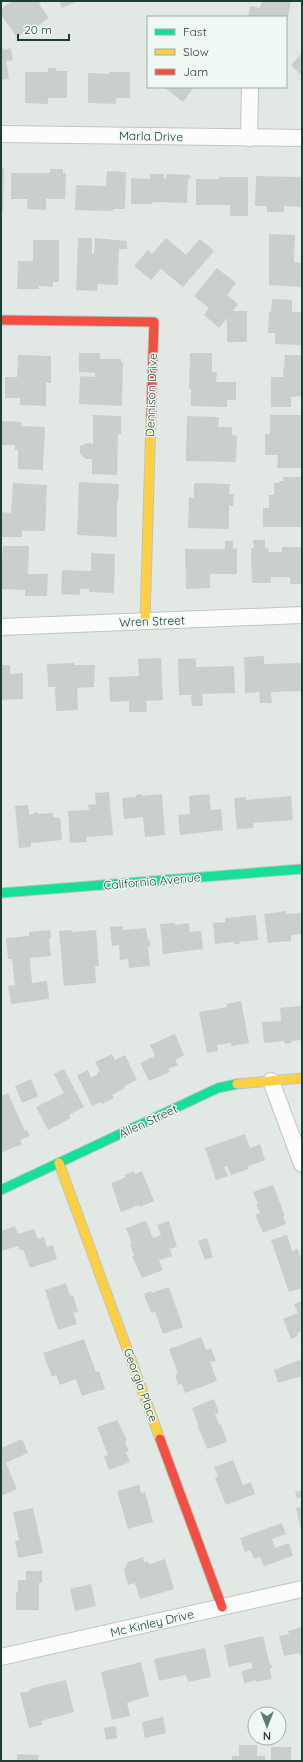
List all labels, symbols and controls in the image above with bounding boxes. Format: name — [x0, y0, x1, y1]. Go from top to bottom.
scale bar — [18, 16, 69, 42]
legend — [147, 16, 287, 88]
text: 20 m — [24, 22, 52, 37]
text: Fast — [183, 24, 207, 39]
text: Slow — [183, 44, 209, 59]
text: Jam — [183, 64, 208, 79]
street label: Marla Drive — [119, 128, 183, 144]
street label: Dennison Drive — [142, 353, 160, 437]
street label: Wren Street — [119, 612, 185, 630]
street label: California Avenue — [103, 869, 201, 893]
street label: Allen Street — [116, 1101, 180, 1141]
street label: Georgia Place — [121, 1346, 161, 1424]
street label: Mc Kinley Drive — [109, 1606, 195, 1640]
north arrow — [247, 1706, 287, 1746]
text: N — [263, 1729, 271, 1743]

